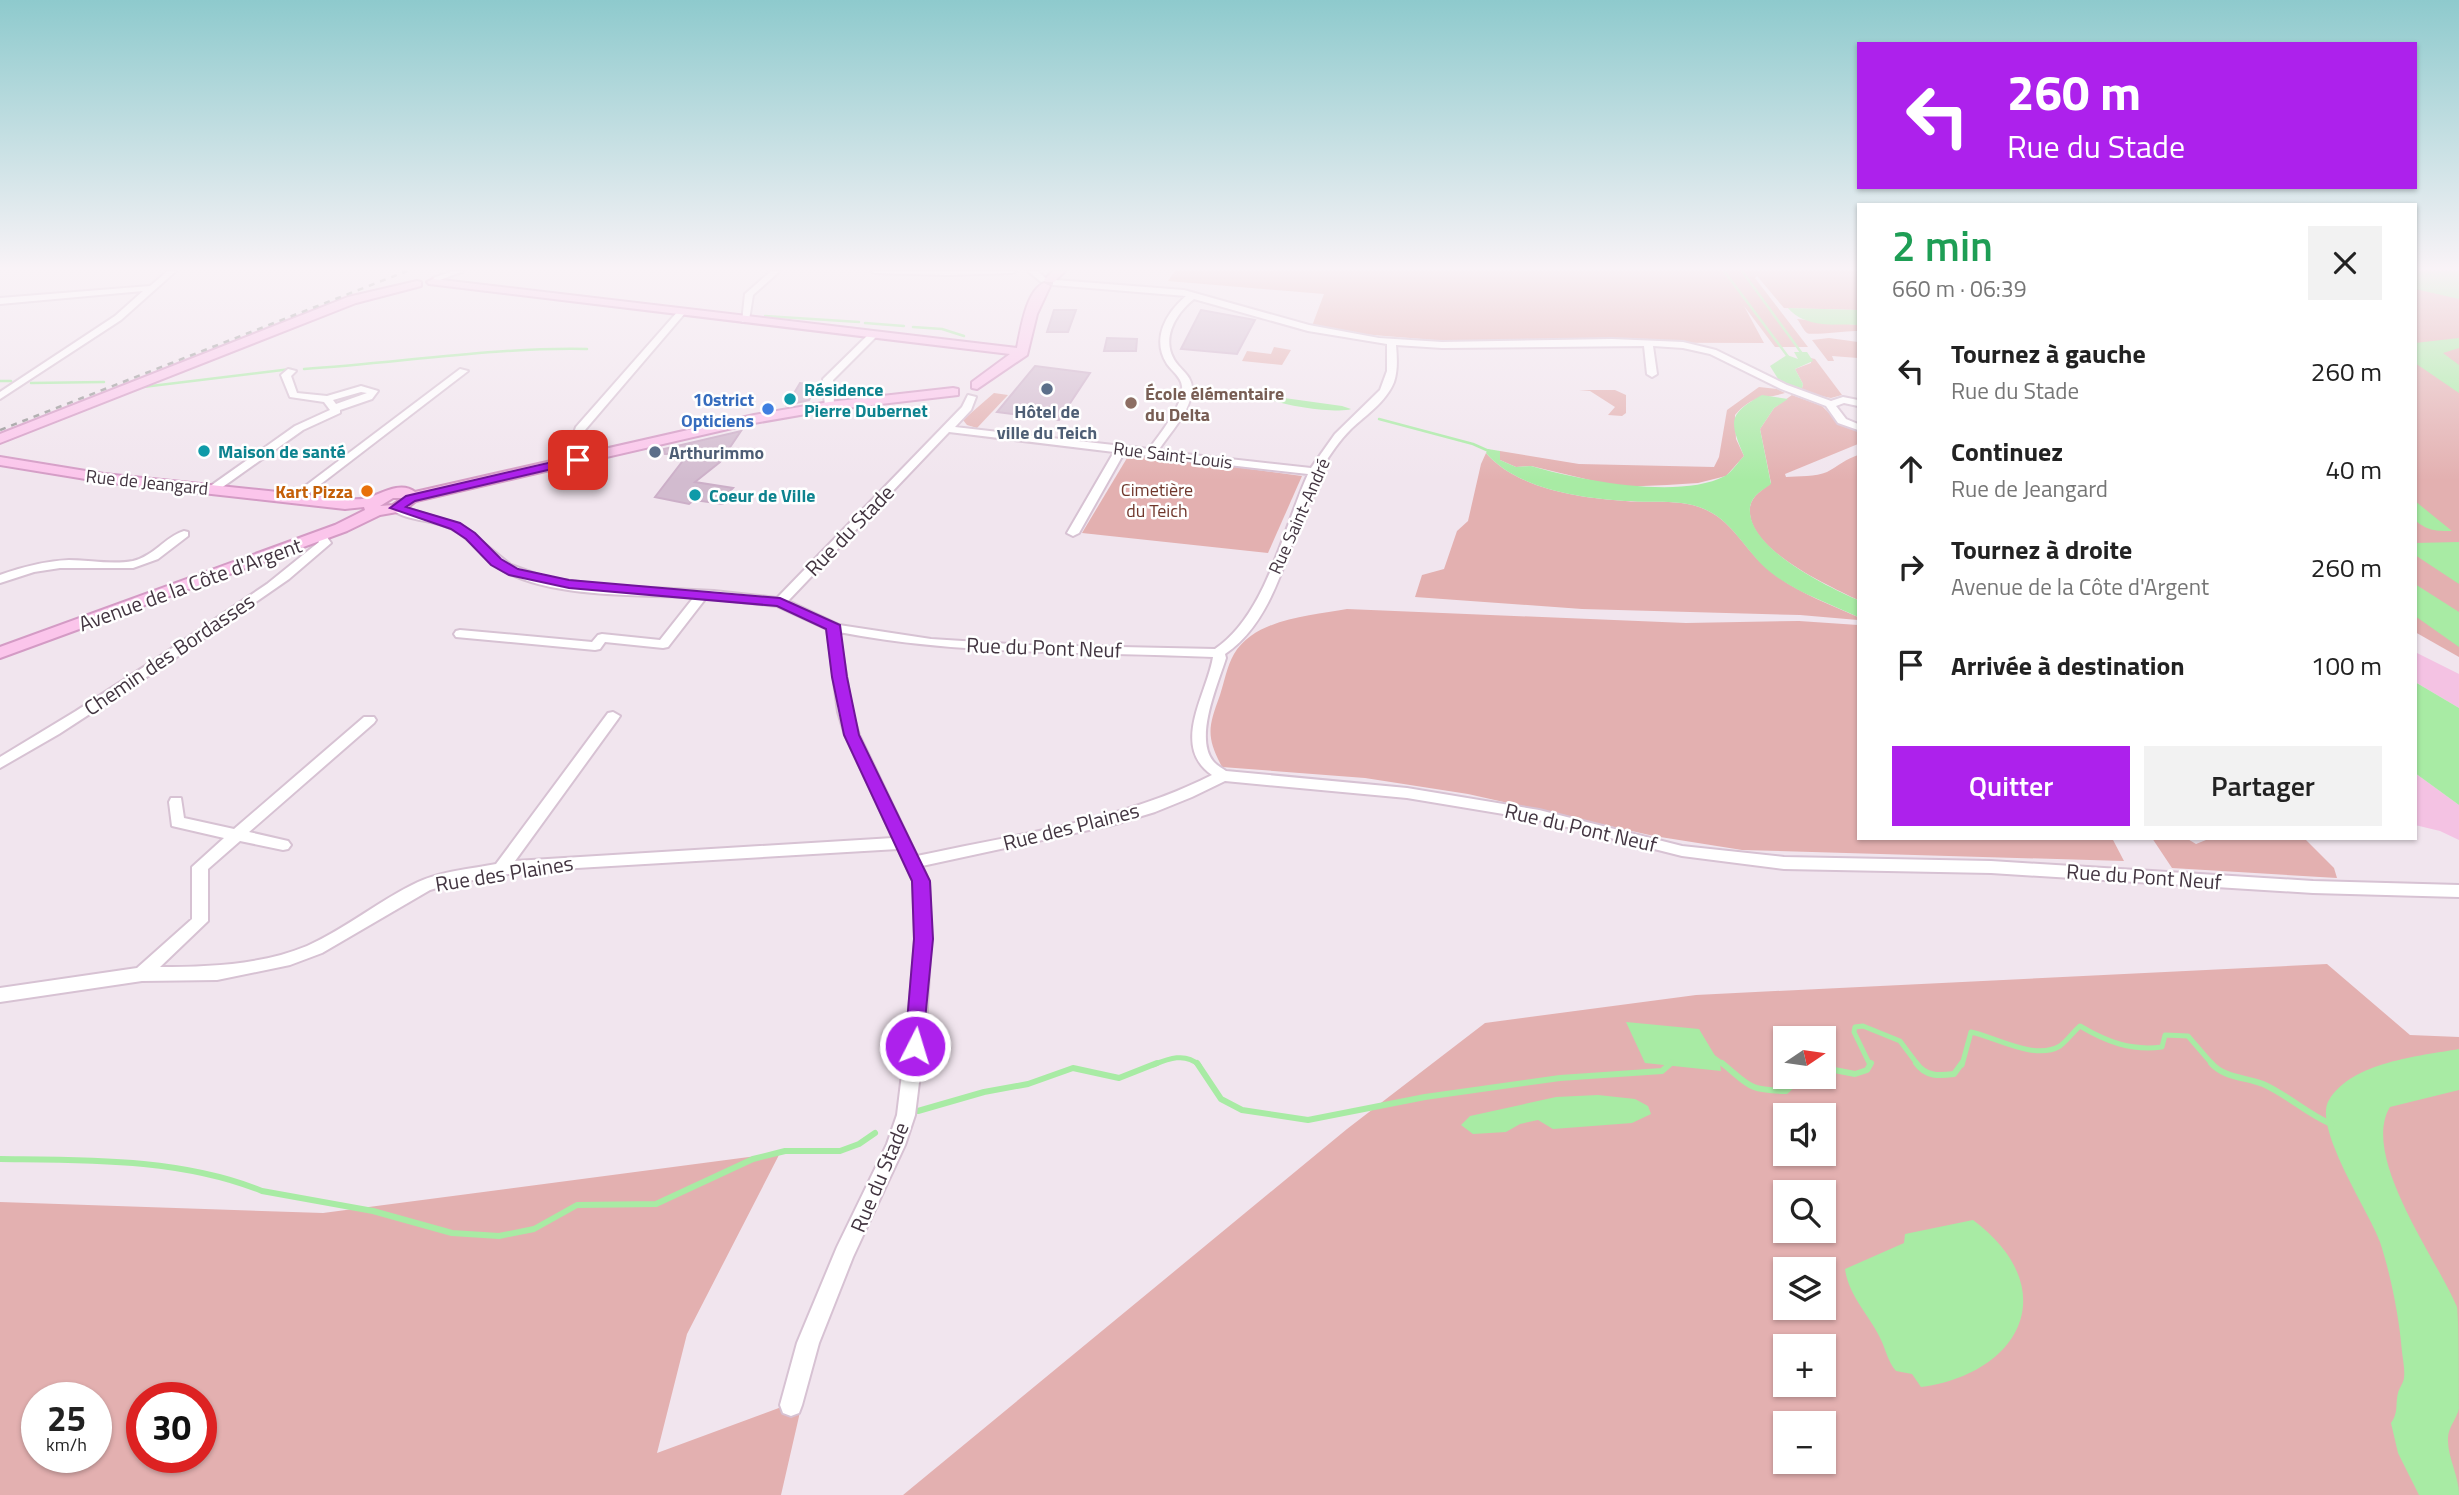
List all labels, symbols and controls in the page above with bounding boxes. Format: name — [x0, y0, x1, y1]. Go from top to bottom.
text: 260 m — [2007, 54, 2141, 129]
icon: left — [1892, 70, 1983, 161]
text: Rue du Stade — [2007, 122, 2185, 170]
text: 2 min — [1892, 213, 1993, 277]
button: close — [2308, 226, 2382, 300]
text: 660 m · 06:39 — [1892, 271, 2027, 306]
text: Tournez à gauche — [1951, 334, 2146, 373]
icon: left — [1892, 352, 1930, 390]
text: 260 m — [2311, 352, 2382, 391]
text: Rue du Stade — [1951, 373, 2079, 408]
place label: Résidence Pierre Dubernet — [804, 376, 928, 424]
place label: École élémentaire du Delta — [1145, 380, 1284, 428]
marker: Hôtel de ville du Teich — [1039, 381, 1055, 397]
place label: 10strict Opticiens — [681, 386, 754, 434]
marker: Résidence Pierre Dubernet — [782, 391, 798, 407]
marker: École élémentaire du Delta — [1123, 395, 1139, 411]
place label: Hôtel de ville du Teich — [997, 398, 1097, 446]
marker: 10strict Opticiens — [760, 401, 776, 417]
pin — [548, 430, 608, 490]
text: Continuez — [1951, 432, 2063, 471]
street label: Rue Saint-Louis — [1112, 434, 1234, 476]
place label: Maison de santé — [218, 438, 346, 465]
place label: Arthurimmo — [669, 439, 764, 466]
icon: arrive — [559, 441, 597, 479]
marker: Maison de santé — [196, 443, 212, 459]
marker: Arthurimmo — [647, 444, 663, 460]
icon: ahead — [1892, 450, 1930, 488]
text: 40 m — [2325, 450, 2382, 489]
street label: Rue Saint-André — [1261, 454, 1337, 578]
street label: Rue de Jeangard — [84, 462, 210, 502]
text: Rue de Jeangard — [1951, 471, 2108, 506]
park label: Cimetière du Teich — [1121, 476, 1193, 524]
street label: Rue du Stade — [797, 477, 901, 583]
place label: Kart Pizza — [275, 478, 353, 505]
place label: Coeur de Ville — [709, 482, 815, 509]
marker: Kart Pizza — [359, 483, 375, 499]
marker: Coeur de Ville — [687, 487, 703, 503]
street label: Avenue de la Côte d'Argent — [74, 528, 307, 639]
text: Tournez à droite — [1951, 530, 2132, 569]
icon: right — [1892, 548, 1930, 586]
text: 260 m — [2311, 548, 2382, 587]
text: Avenue de la Côte d'Argent — [1951, 569, 2209, 604]
street label: Chemin des Bordasses — [77, 585, 261, 723]
street label: Rue du Pont Neuf — [966, 628, 1122, 666]
icon: arrive — [1892, 646, 1930, 684]
text: Arrivée à destination — [1951, 646, 2185, 685]
text: 100 m — [2311, 646, 2382, 685]
button: Quitter — [1892, 746, 2130, 826]
button: Partager — [2144, 746, 2382, 826]
street label: Rue des Plaines — [999, 794, 1143, 858]
street label: Rue du Pont Neuf — [1502, 794, 1660, 860]
street label: Rue des Plaines — [433, 846, 575, 900]
street label: Rue du Pont Neuf — [2065, 855, 2223, 897]
position arrow — [878, 1009, 952, 1083]
north arrow — [1773, 1026, 1836, 1088]
map controls — [1773, 1026, 1836, 1474]
button: sound — [1773, 1103, 1836, 1166]
street label: Rue du Stade — [841, 1117, 917, 1237]
button: search — [1773, 1180, 1836, 1243]
button: layers — [1773, 1257, 1836, 1320]
button: + — [1773, 1334, 1836, 1397]
speed limit sign: 30 — [126, 1382, 217, 1473]
text: 25 — [47, 1391, 86, 1445]
button: − — [1773, 1411, 1836, 1474]
text: km/h — [46, 1431, 87, 1458]

